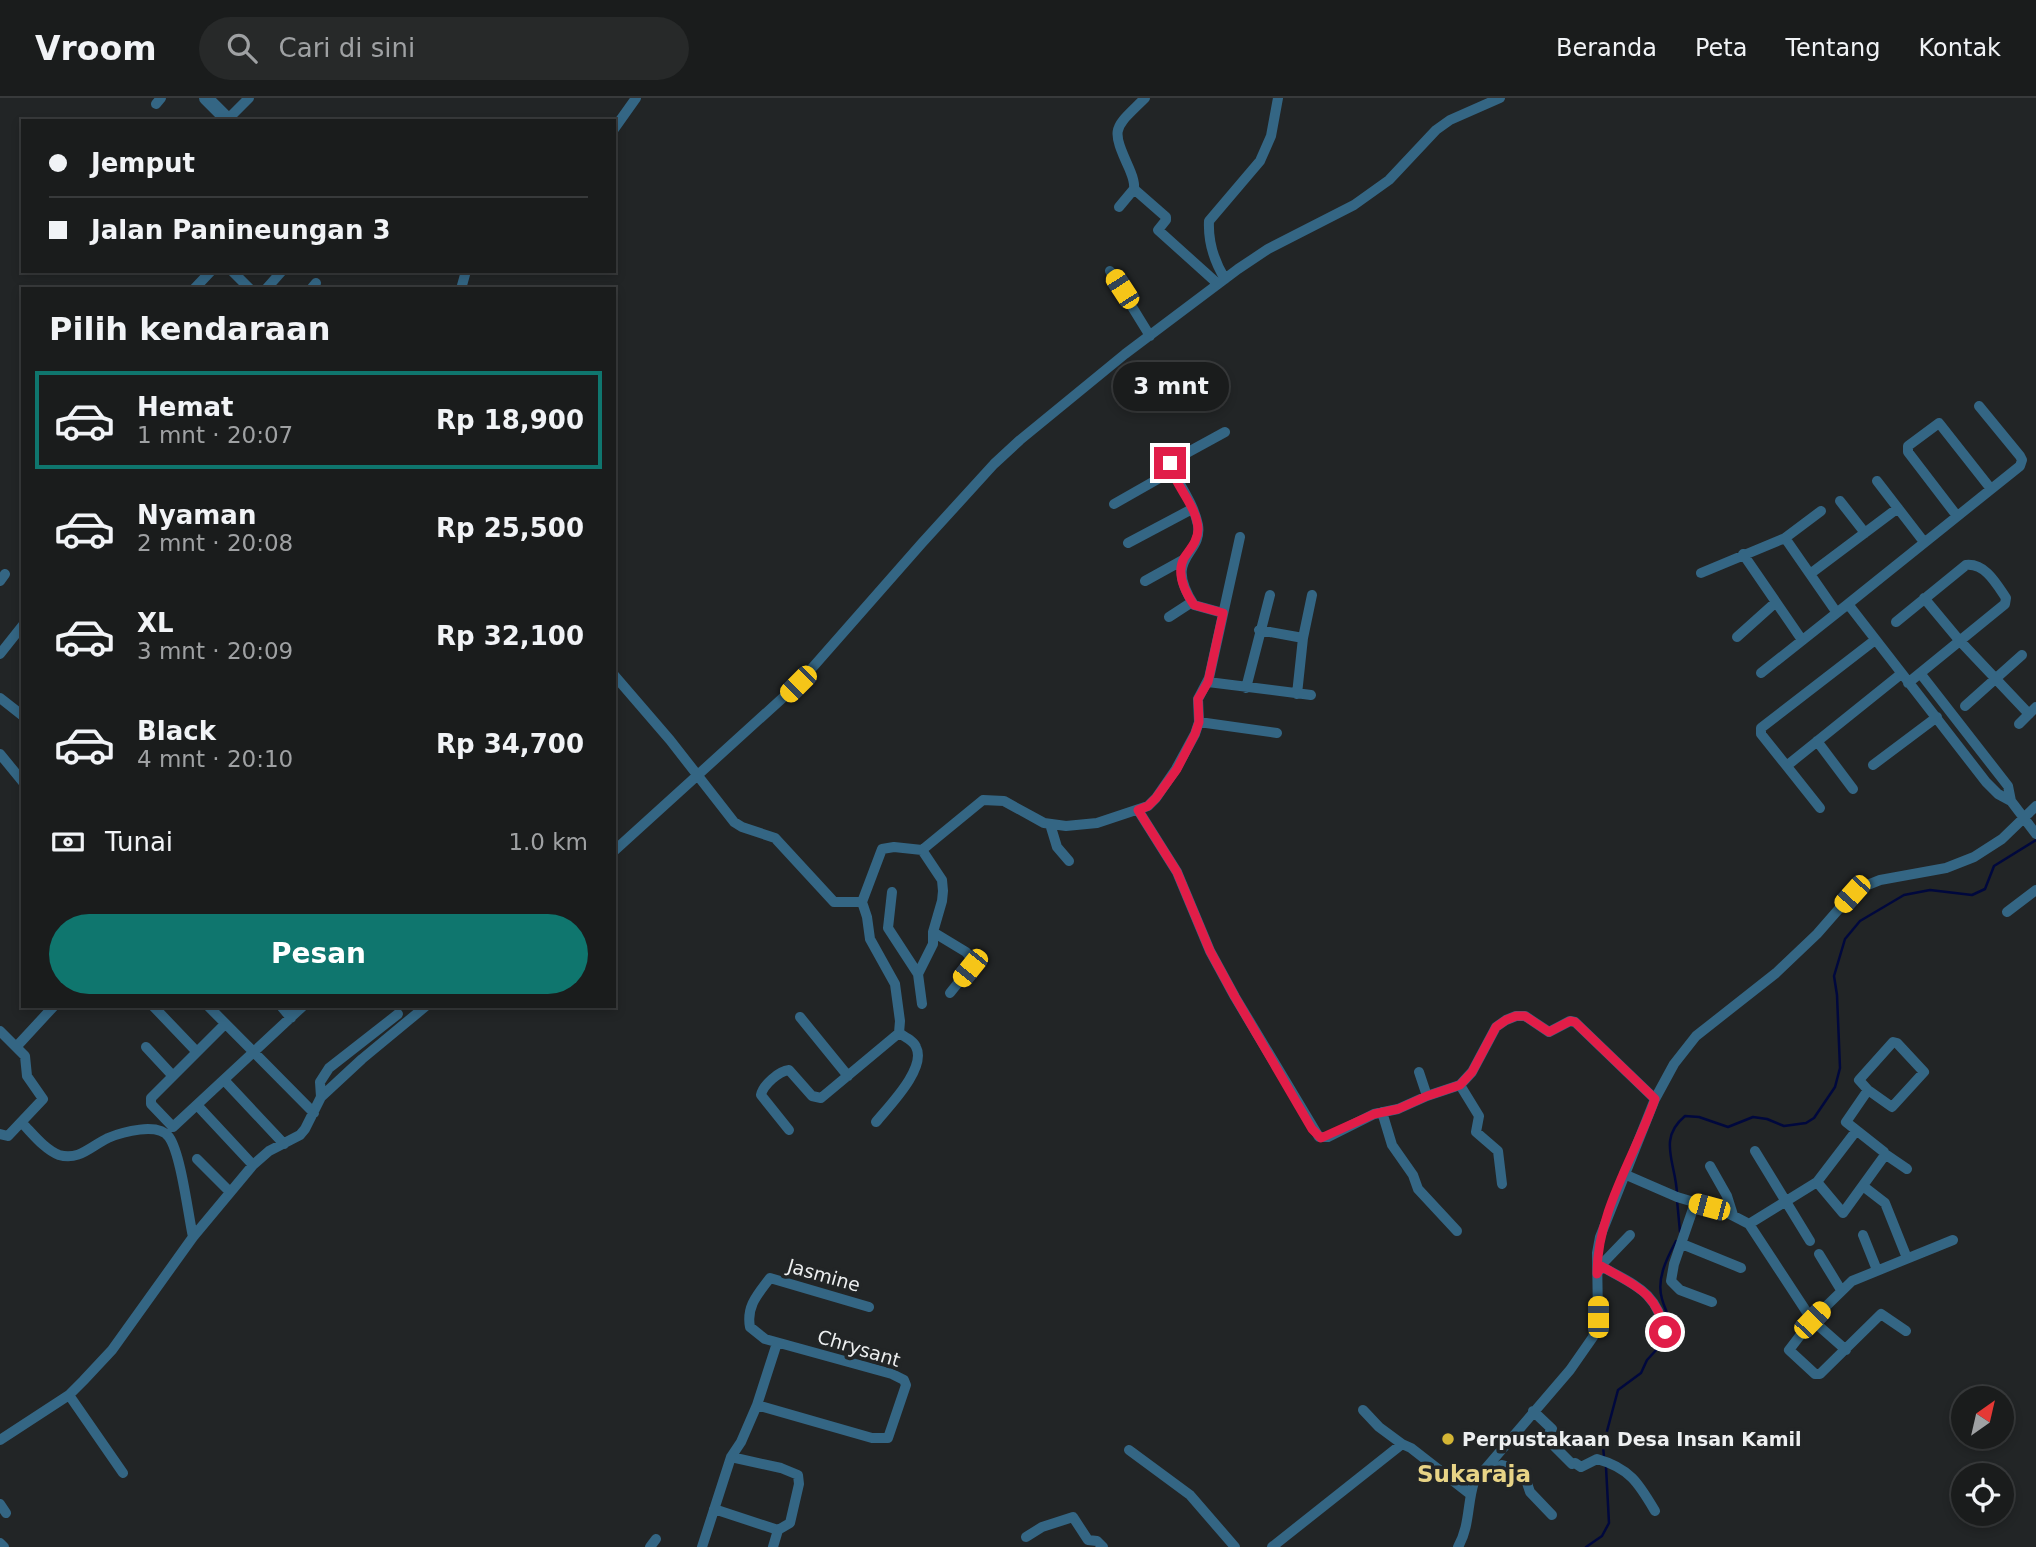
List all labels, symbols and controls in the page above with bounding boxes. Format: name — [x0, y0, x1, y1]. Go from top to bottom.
search box — [199, 17, 689, 80]
text: Vroom — [35, 29, 157, 68]
icon: search — [223, 29, 261, 67]
text: Cari di sini — [279, 33, 415, 63]
text: Beranda — [1556, 34, 1657, 62]
text: Peta — [1695, 34, 1747, 62]
text: Tentang — [1785, 34, 1881, 62]
text: Kontak — [1919, 34, 2001, 62]
text: Jemput — [91, 148, 195, 178]
text: Jalan Panineungan 3 — [91, 215, 391, 245]
car — [1102, 266, 1143, 312]
text: Pilih kendaraan — [49, 310, 330, 348]
callout: 3 mnt — [1112, 362, 1228, 410]
text: 3 mnt — [1133, 373, 1209, 399]
icon: car — [53, 389, 116, 452]
text: Hemat — [137, 392, 233, 422]
text: Rp 18,900 — [436, 405, 584, 435]
text: 1 mnt · 20:07 — [137, 422, 293, 448]
route end — [1154, 447, 1186, 479]
icon: car — [53, 497, 116, 560]
text: Nyaman — [137, 500, 256, 530]
text: Rp 25,500 — [436, 513, 584, 543]
text: 2 mnt · 20:08 — [137, 530, 293, 556]
icon: car — [53, 605, 116, 668]
text: XL — [137, 608, 174, 638]
text: Rp 32,100 — [436, 621, 584, 651]
text: 3 mnt · 20:09 — [137, 638, 293, 664]
car — [776, 662, 821, 706]
icon: car — [53, 713, 116, 776]
text: Black — [137, 716, 216, 746]
text: Rp 34,700 — [436, 729, 584, 759]
text: 4 mnt · 20:10 — [137, 746, 293, 772]
icon: cash — [49, 823, 87, 861]
text: Tunai — [105, 827, 173, 857]
text: 1.0 km — [508, 829, 588, 855]
car — [1831, 871, 1874, 917]
button: Pesan — [49, 914, 588, 994]
car — [949, 945, 992, 991]
car — [1686, 1191, 1733, 1223]
street label: Jasmine — [784, 1254, 863, 1296]
car — [1588, 1296, 1609, 1338]
car — [1790, 1298, 1835, 1342]
route start — [1649, 1316, 1681, 1348]
street label: Chrysant — [815, 1325, 903, 1371]
north arrow — [1951, 1386, 2014, 1449]
map controls — [1951, 1386, 2014, 1526]
place label: Perpustakaan Desa Insan Kamil — [1462, 1428, 1802, 1450]
marker: Perpustakaan Desa Insan Kamil — [1440, 1431, 1456, 1447]
district label: Sukaraja — [1417, 1461, 1531, 1487]
button: locate — [1951, 1463, 2014, 1526]

